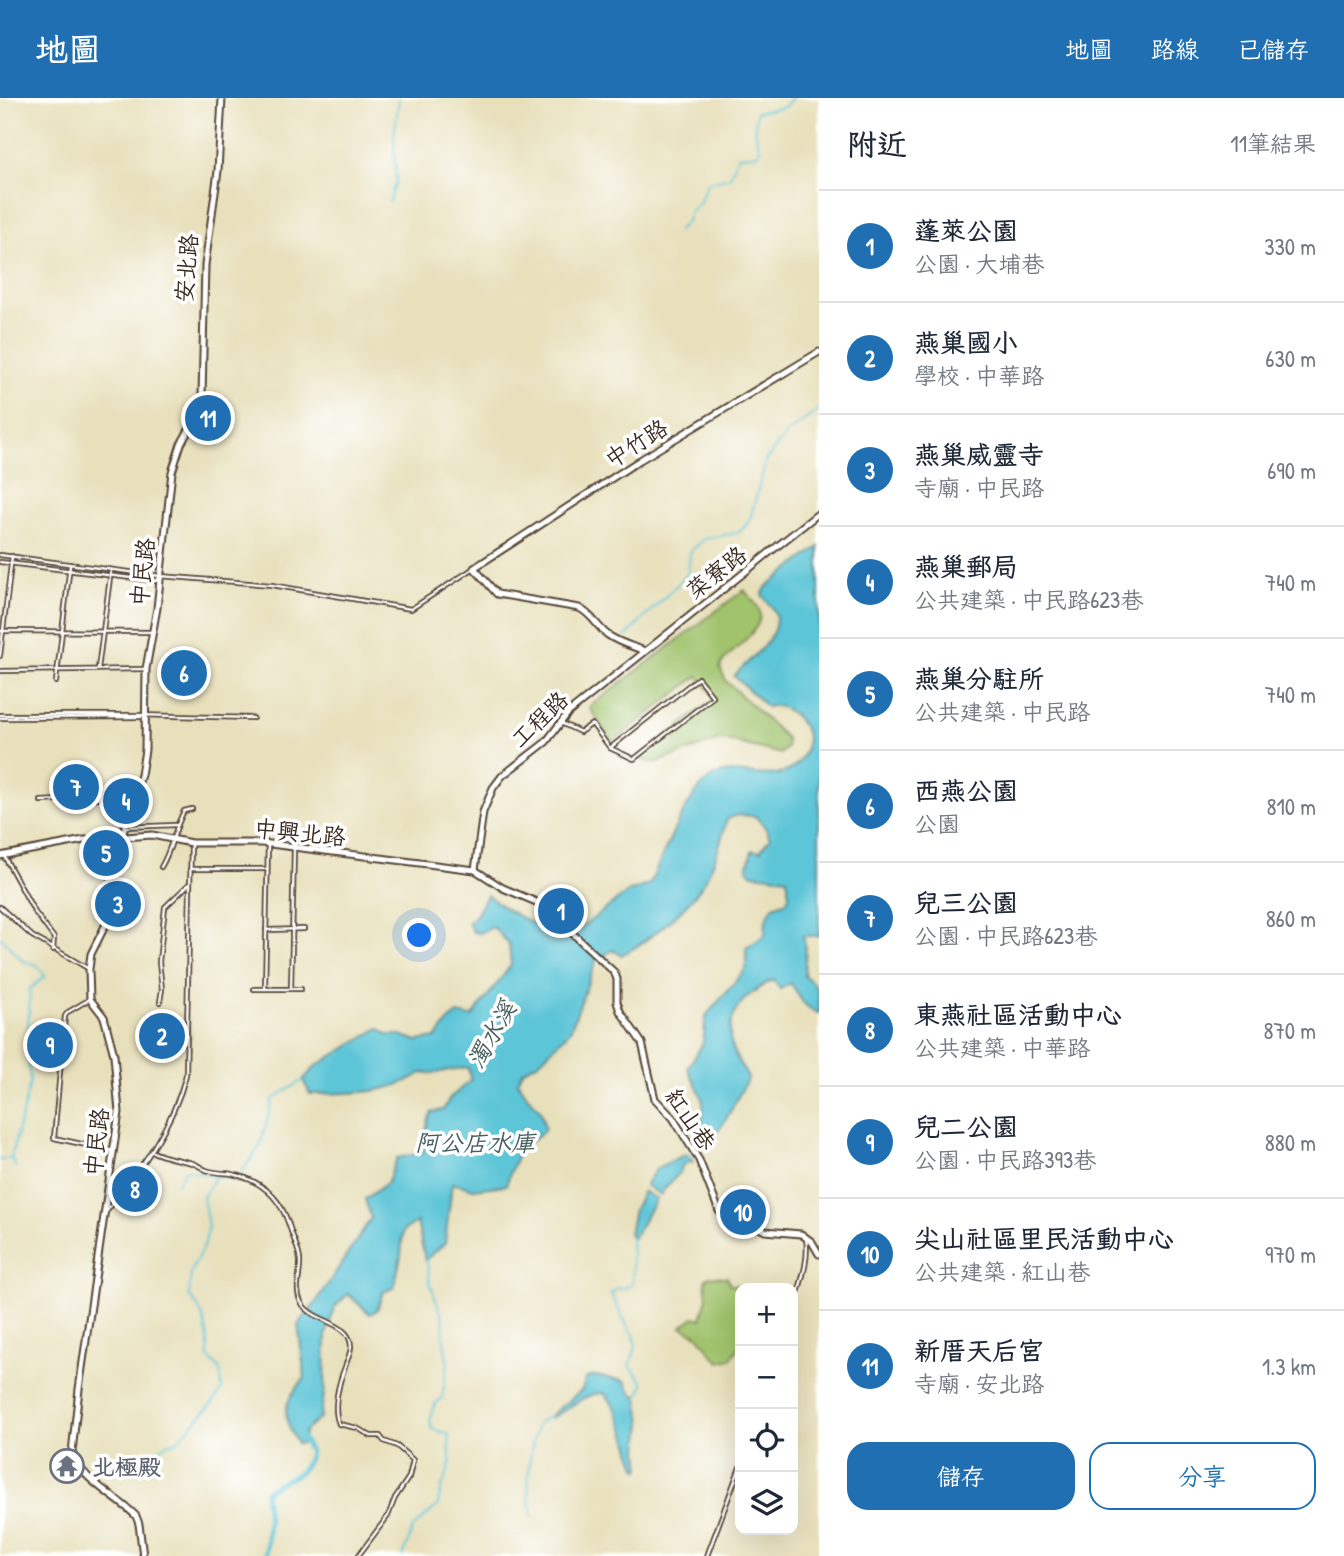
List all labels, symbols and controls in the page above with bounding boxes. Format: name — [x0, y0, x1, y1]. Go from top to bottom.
text: 地圖 — [35, 27, 101, 71]
text: 地圖 — [1065, 33, 1113, 65]
text: 路線 — [1151, 33, 1199, 65]
text: 已儲存 — [1237, 33, 1309, 65]
text: 附近 — [847, 124, 907, 164]
text: 11筆結果 — [1230, 128, 1316, 159]
text: 蓬萊公園 — [914, 213, 1018, 248]
text: 1 — [866, 231, 874, 262]
text: 330 m — [1264, 231, 1316, 262]
street label: 安北路 — [168, 232, 204, 304]
text: 公園 · 大埔巷 — [914, 248, 1044, 279]
text: 燕巢國小 — [914, 325, 1018, 360]
text: 2 — [865, 343, 875, 374]
text: 630 m — [1265, 343, 1316, 374]
text: 學校 · 中華路 — [914, 360, 1044, 391]
pin: 11 — [185, 392, 231, 444]
street label: 中竹路 — [599, 412, 673, 474]
text: 燕巢威靈寺 — [914, 437, 1044, 472]
text: 3 — [865, 455, 875, 486]
text: 690 m — [1267, 455, 1316, 486]
text: 寺廟 · 中民路 — [914, 472, 1044, 503]
street label: 中民路 — [123, 536, 161, 608]
street label: 菜寮路 — [679, 539, 753, 605]
text: 燕巢郵局 — [914, 549, 1018, 584]
text: 4 — [866, 567, 874, 598]
text: 740 m — [1265, 567, 1316, 598]
text: 公共建築 · 中民路623巷 — [914, 584, 1143, 615]
pin: 6 — [161, 647, 207, 699]
text: 燕巢分駐所 — [914, 661, 1044, 696]
text: 5 — [865, 679, 875, 710]
text: 740 m — [1265, 679, 1316, 710]
street label: 工程路 — [503, 684, 575, 754]
text: 公共建築 · 中民路 — [914, 696, 1090, 727]
pin: 7 — [53, 761, 99, 813]
text: 西燕公園 — [914, 773, 1018, 808]
pin: 4 — [103, 775, 149, 827]
text: 6 — [865, 791, 875, 822]
text: 810 m — [1266, 791, 1316, 822]
text: 公園 — [914, 808, 960, 839]
street label: 中興北路 — [253, 812, 347, 852]
pin: 5 — [83, 827, 129, 879]
pin: 3 — [95, 878, 141, 930]
pin: 1 — [538, 885, 584, 937]
text: 兒三公園 — [914, 885, 1018, 920]
text: 7 — [864, 903, 876, 934]
text: 860 m — [1266, 903, 1316, 934]
your location — [402, 918, 436, 952]
text: 公園 · 中民路623巷 — [914, 920, 1097, 951]
water label: 濁水溪 — [459, 993, 524, 1073]
text: 東燕社區活動中心 — [914, 997, 1122, 1032]
pin: 2 — [139, 1010, 185, 1062]
text: 8 — [865, 1015, 875, 1046]
text: 870 m — [1263, 1015, 1316, 1046]
pin: 9 — [27, 1019, 73, 1071]
text: 公共建築 · 中華路 — [914, 1032, 1090, 1063]
street label: 紅山巷 — [659, 1082, 724, 1157]
street label: 中民路 — [76, 1106, 116, 1178]
text: 兒二公園 — [914, 1109, 1018, 1144]
water label: 阿公店水庫 — [415, 1126, 537, 1158]
text: 9 — [866, 1127, 874, 1158]
text: 880 m — [1265, 1127, 1316, 1158]
text: 公園 · 中民路393巷 — [914, 1144, 1096, 1175]
pin: 8 — [112, 1163, 158, 1215]
pin: 10 — [720, 1186, 766, 1238]
text: 尖山社區里民活動中心 — [914, 1221, 1174, 1256]
text: 10 — [861, 1239, 879, 1270]
text: 970 m — [1265, 1239, 1316, 1270]
text: 公共建築 · 紅山巷 — [914, 1256, 1090, 1287]
map controls — [735, 1283, 798, 1535]
button: + — [735, 1283, 798, 1346]
text: 新厝天后宮 — [914, 1333, 1044, 1368]
button: − — [735, 1346, 798, 1409]
text: 11 — [862, 1351, 878, 1382]
text: 1.3 km — [1262, 1351, 1316, 1382]
text: 寺廟 · 安北路 — [914, 1368, 1044, 1399]
button: locate — [735, 1409, 798, 1472]
button: 儲存 — [847, 1442, 1075, 1510]
button: 分享 — [1089, 1442, 1316, 1510]
temple icon: 北極殿 — [48, 1447, 86, 1485]
place label: 北極殿 — [92, 1451, 161, 1482]
button: layers — [735, 1472, 798, 1535]

